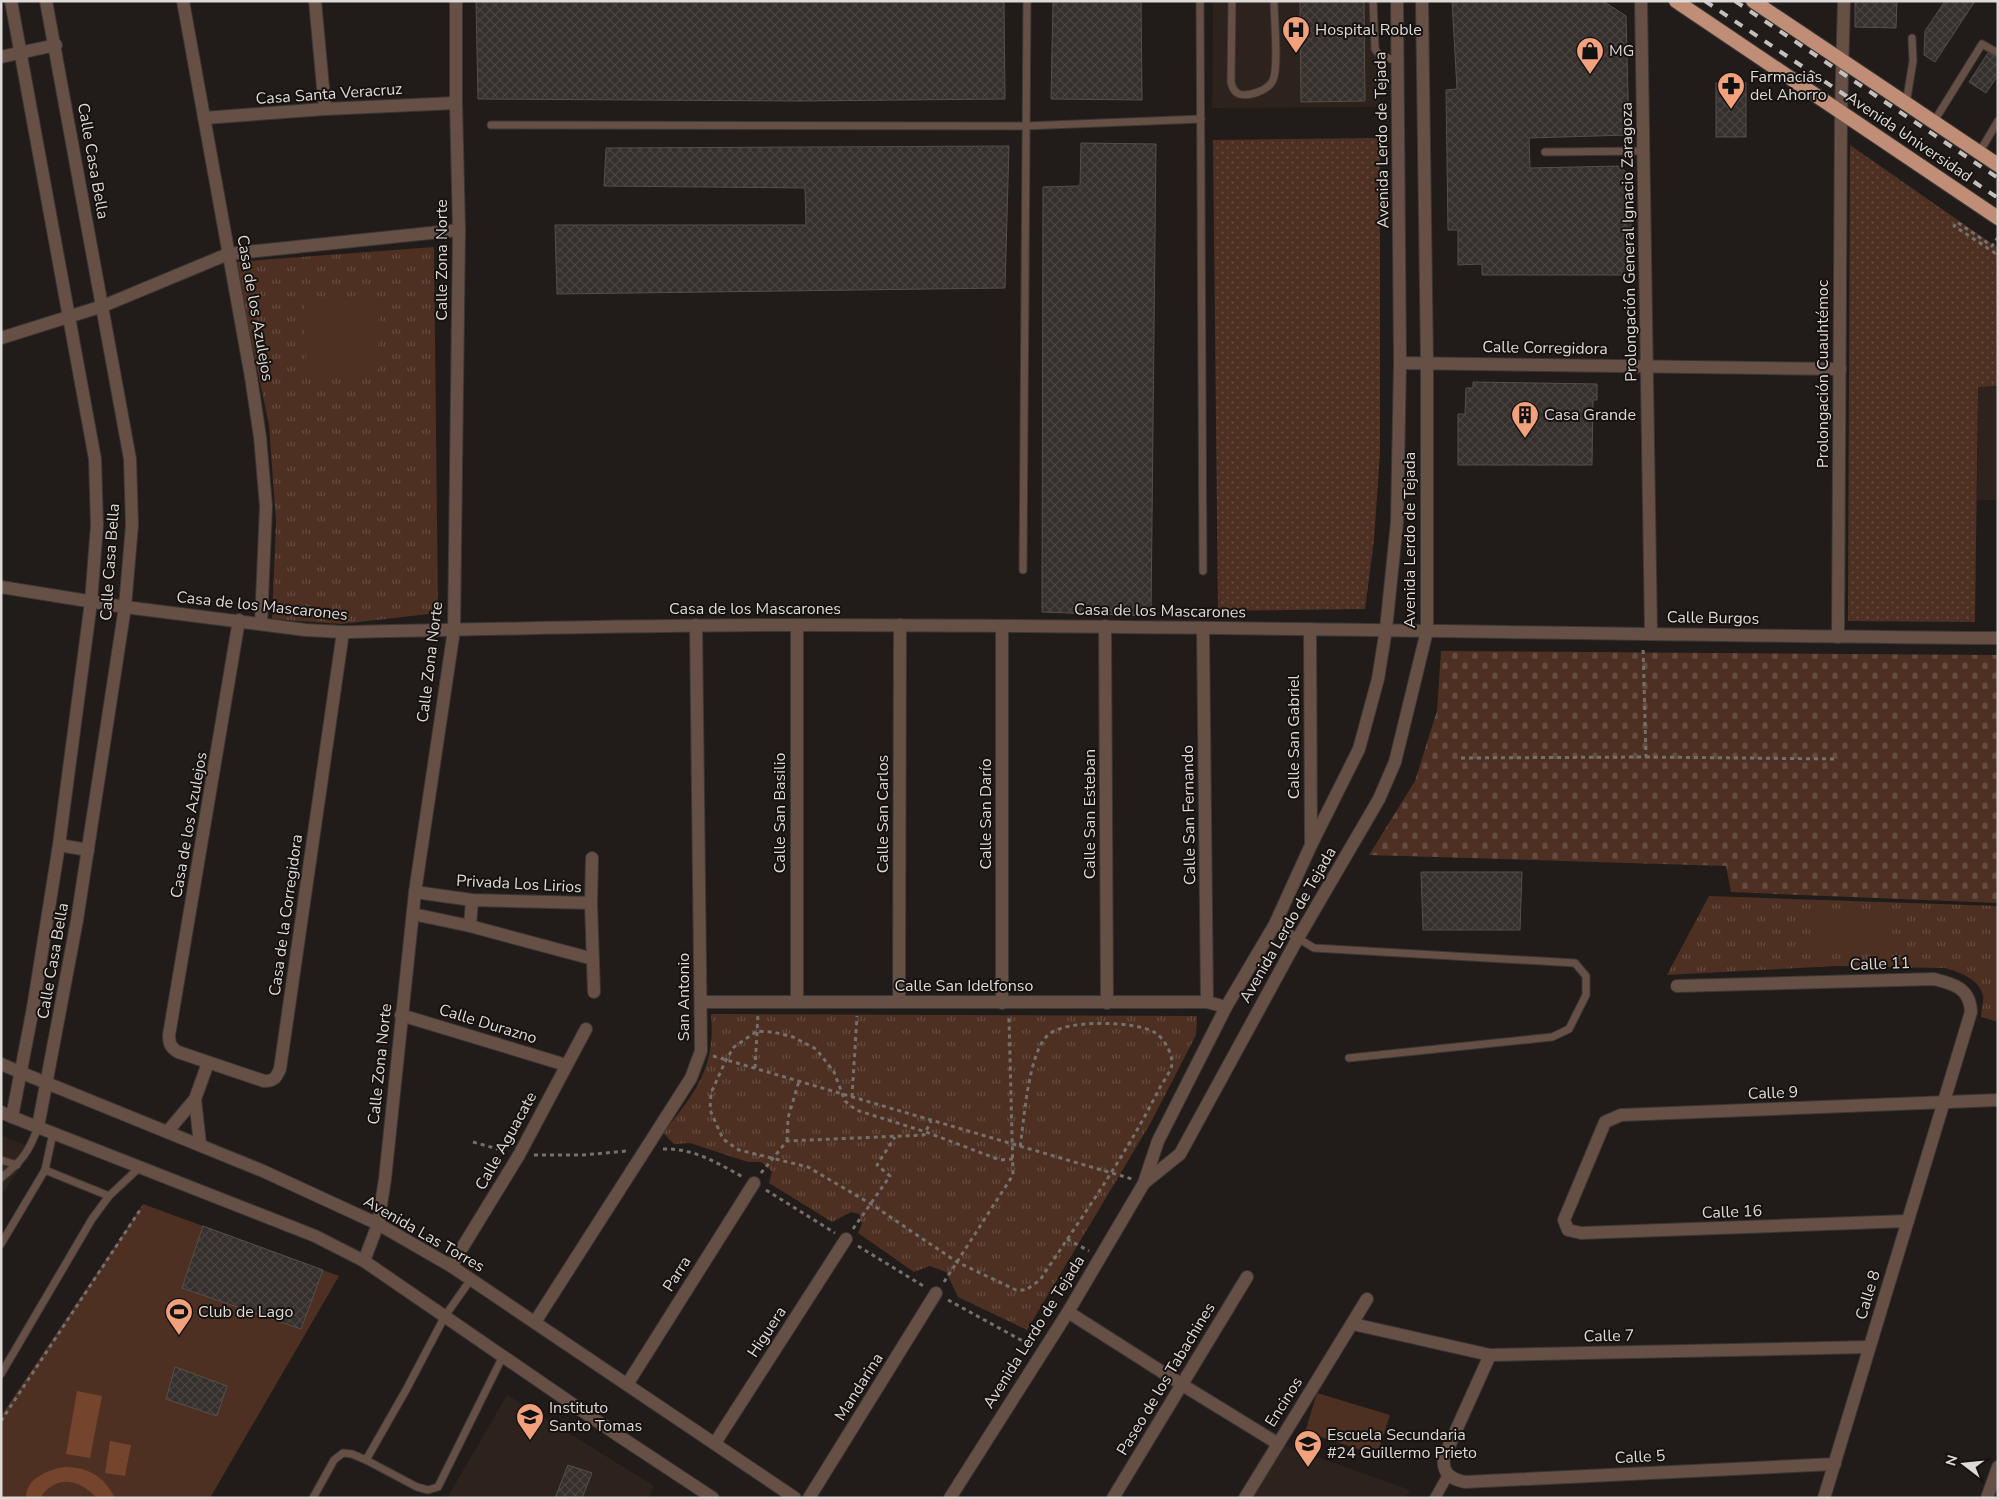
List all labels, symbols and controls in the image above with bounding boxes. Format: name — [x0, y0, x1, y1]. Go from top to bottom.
hospital icon: Hospital Roble — [1281, 15, 1311, 54]
place label: Hospital Roble — [1315, 19, 1422, 41]
shop icon: MG — [1575, 36, 1605, 75]
place label: MG — [1609, 40, 1634, 62]
street label: Avenida Lerdo de Tejada — [1369, 52, 1395, 228]
place label: Farmacias del Ahorro — [1750, 66, 1827, 106]
pharmacy icon: Farmacias del Ahorro — [1716, 71, 1746, 110]
street label: Casa Santa Veracruz — [255, 78, 403, 110]
street label: Avenida Universidad — [1842, 87, 1976, 187]
street label: Calle Casa Bella — [72, 101, 114, 221]
street label: Prolongación General Ignacio Zaragoza — [1616, 102, 1642, 382]
street label: Calle Zona Norte — [431, 199, 453, 321]
street label: Casa de los Azulejos — [231, 233, 279, 383]
street label: Prolongación Cuauhtémoc — [1812, 279, 1834, 468]
street label: Calle Corregidora — [1482, 336, 1608, 360]
building icon: Casa Grande — [1510, 400, 1540, 439]
place label: Casa Grande — [1544, 404, 1636, 426]
street label: Avenida Lerdo de Tejada — [1399, 452, 1421, 628]
street label: Calle Casa Bella — [95, 503, 125, 621]
street label: Casa de los Mascarones — [175, 586, 349, 626]
street label: Casa de los Mascarones — [669, 598, 841, 620]
street label: Casa de los Mascarones — [1074, 598, 1246, 624]
street label: Calle Zona Norte — [412, 600, 448, 724]
street label: Calle Burgos — [1667, 606, 1759, 630]
street label: Calle San Gabriel — [1283, 674, 1305, 799]
street label: Calle San Fernando — [1177, 745, 1201, 885]
street label: Calle San Esteban — [1079, 749, 1101, 879]
street label: Casa de los Azulejos — [165, 750, 213, 900]
street label: Calle San Basilio — [769, 753, 791, 873]
street label: Calle San Carlos — [872, 755, 894, 873]
street label: Calle San Darío — [975, 758, 997, 870]
street label: Casa de la Corregidora — [264, 833, 308, 997]
street label: Avenida Lerdo de Tejada — [1234, 843, 1342, 1007]
street label: Privada Los Lirios — [456, 870, 582, 898]
street label: Calle Casa Bella — [32, 901, 74, 1021]
street label: Calle 11 — [1850, 952, 1910, 976]
street label: San Antonio — [673, 953, 695, 1041]
street label: Calle San Idelfonso — [895, 975, 1033, 997]
street label: Calle Durazno — [436, 999, 540, 1049]
street label: Calle Zona Norte — [363, 1002, 397, 1126]
street label: Calle 9 — [1747, 1081, 1799, 1105]
street label: Calle Aguacate — [470, 1088, 542, 1194]
street label: Avenida Las Torres — [359, 1190, 489, 1278]
street label: Calle 16 — [1702, 1200, 1762, 1224]
street label: Avenida Lerdo de Tejada — [978, 1251, 1090, 1413]
street label: Parra — [658, 1252, 696, 1296]
street label: Calle 8 — [1850, 1268, 1886, 1322]
sports icon: Club de Lago — [164, 1297, 194, 1336]
street label: Paseo de los Tabachines — [1112, 1298, 1220, 1460]
place label: Club de Lago — [198, 1301, 293, 1323]
street label: Higuera — [742, 1302, 792, 1362]
street label: Calle 7 — [1584, 1325, 1634, 1347]
street label: Mandarina — [830, 1349, 888, 1425]
street label: Encinos — [1260, 1373, 1308, 1431]
place label: Instituto Santo Tomas — [549, 1397, 642, 1437]
school or university icon: Instituto Santo Tomas — [515, 1402, 545, 1441]
place label: Escuela Secundaria #24 Guillermo Prieto — [1327, 1424, 1477, 1464]
school or university icon: Escuela Secundaria #24 Guillermo Prieto — [1293, 1429, 1323, 1468]
north arrow — [1939, 1439, 1989, 1489]
street label: Calle 5 — [1614, 1445, 1666, 1469]
text: N — [1941, 1453, 1963, 1468]

